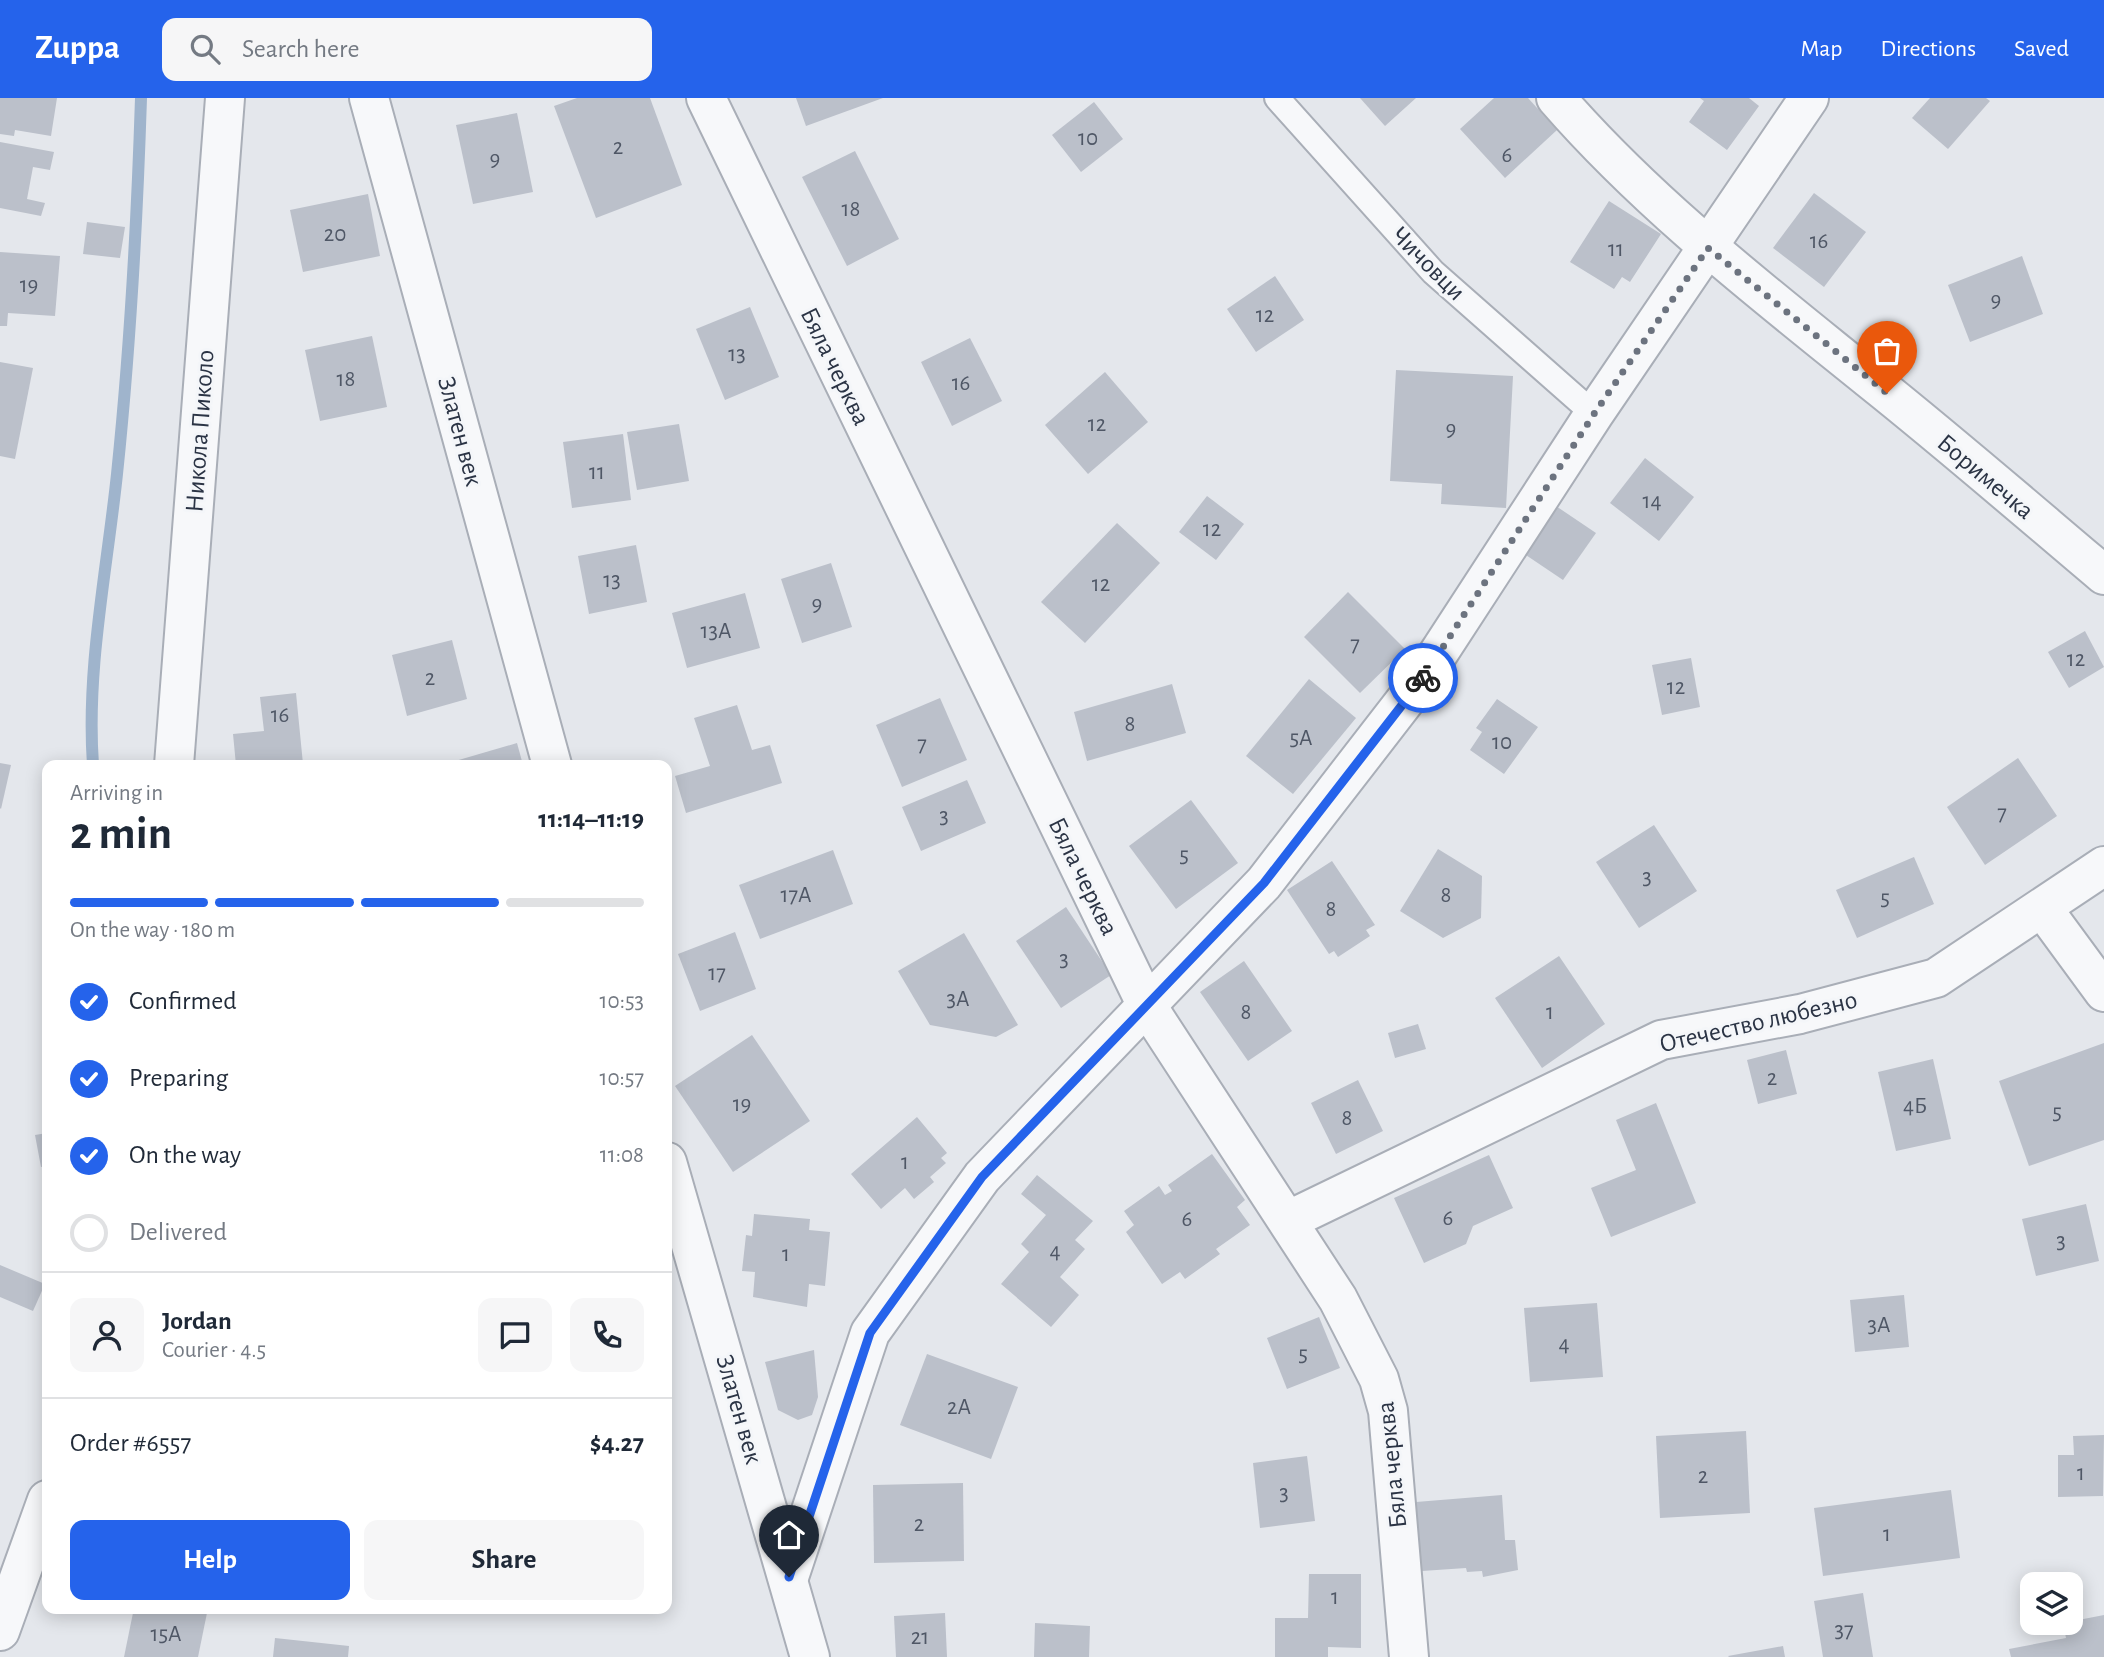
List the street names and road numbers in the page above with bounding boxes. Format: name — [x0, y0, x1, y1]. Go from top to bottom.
street label: Чичовци — [1386, 222, 1470, 306]
street label: Бяла черква — [795, 303, 875, 430]
street label: Никола Пиколо — [181, 349, 219, 513]
street label: Златен век — [433, 374, 487, 489]
street label: Боримечка — [1932, 429, 2039, 524]
street label: Бяла черква — [1043, 813, 1123, 940]
street label: Отечество любезно — [1657, 987, 1860, 1057]
street label: Златен век — [711, 1352, 767, 1467]
street label: Бяла черква — [1372, 1400, 1412, 1530]

